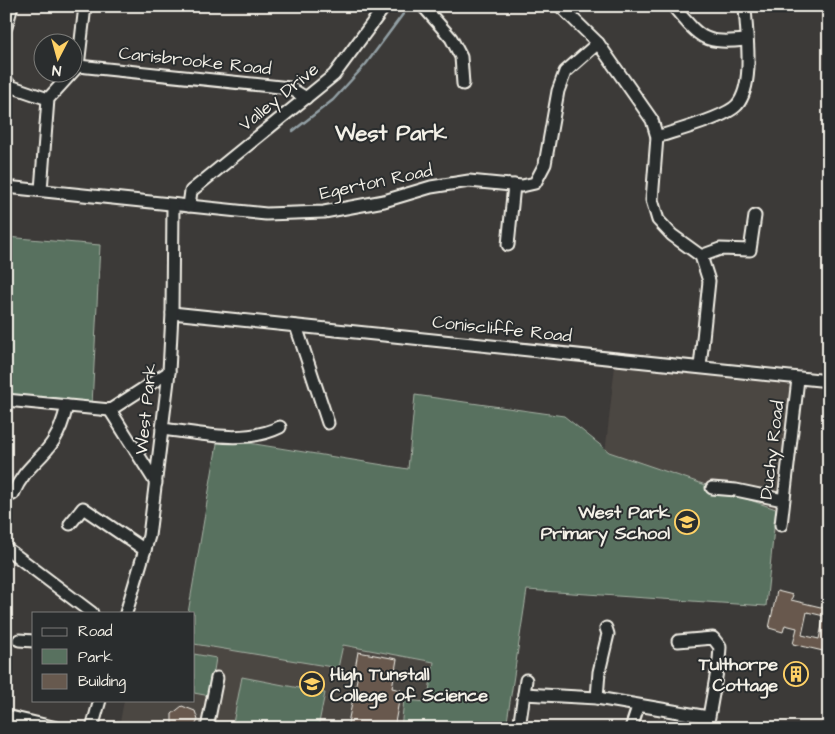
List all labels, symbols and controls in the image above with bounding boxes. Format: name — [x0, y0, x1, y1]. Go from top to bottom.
north arrow — [32, 32, 82, 82]
street label: Carisbrooke Road — [117, 41, 273, 81]
street label: Valley Drive — [234, 57, 325, 138]
text: N — [51, 60, 62, 80]
district label: West Park — [334, 118, 448, 149]
street label: Egerton Road — [317, 158, 435, 207]
street label: Coniscliffe Road — [431, 309, 573, 349]
street label: West Park — [129, 362, 163, 456]
street label: Duchy Road — [754, 399, 791, 501]
place label: West Park Primary School — [541, 500, 671, 547]
school or university icon: West Park Primary School — [674, 509, 700, 535]
legend — [32, 612, 195, 702]
text: Road — [78, 621, 113, 642]
text: Park — [78, 647, 113, 668]
place label: Tulthorpe Cottage — [698, 652, 778, 699]
building icon: Tulthorpe Cottage — [783, 661, 809, 687]
place label: High Tunstall College of Science — [330, 662, 488, 709]
text: Building — [78, 671, 126, 693]
school or university icon: High Tunstall College of Science — [299, 671, 325, 697]

